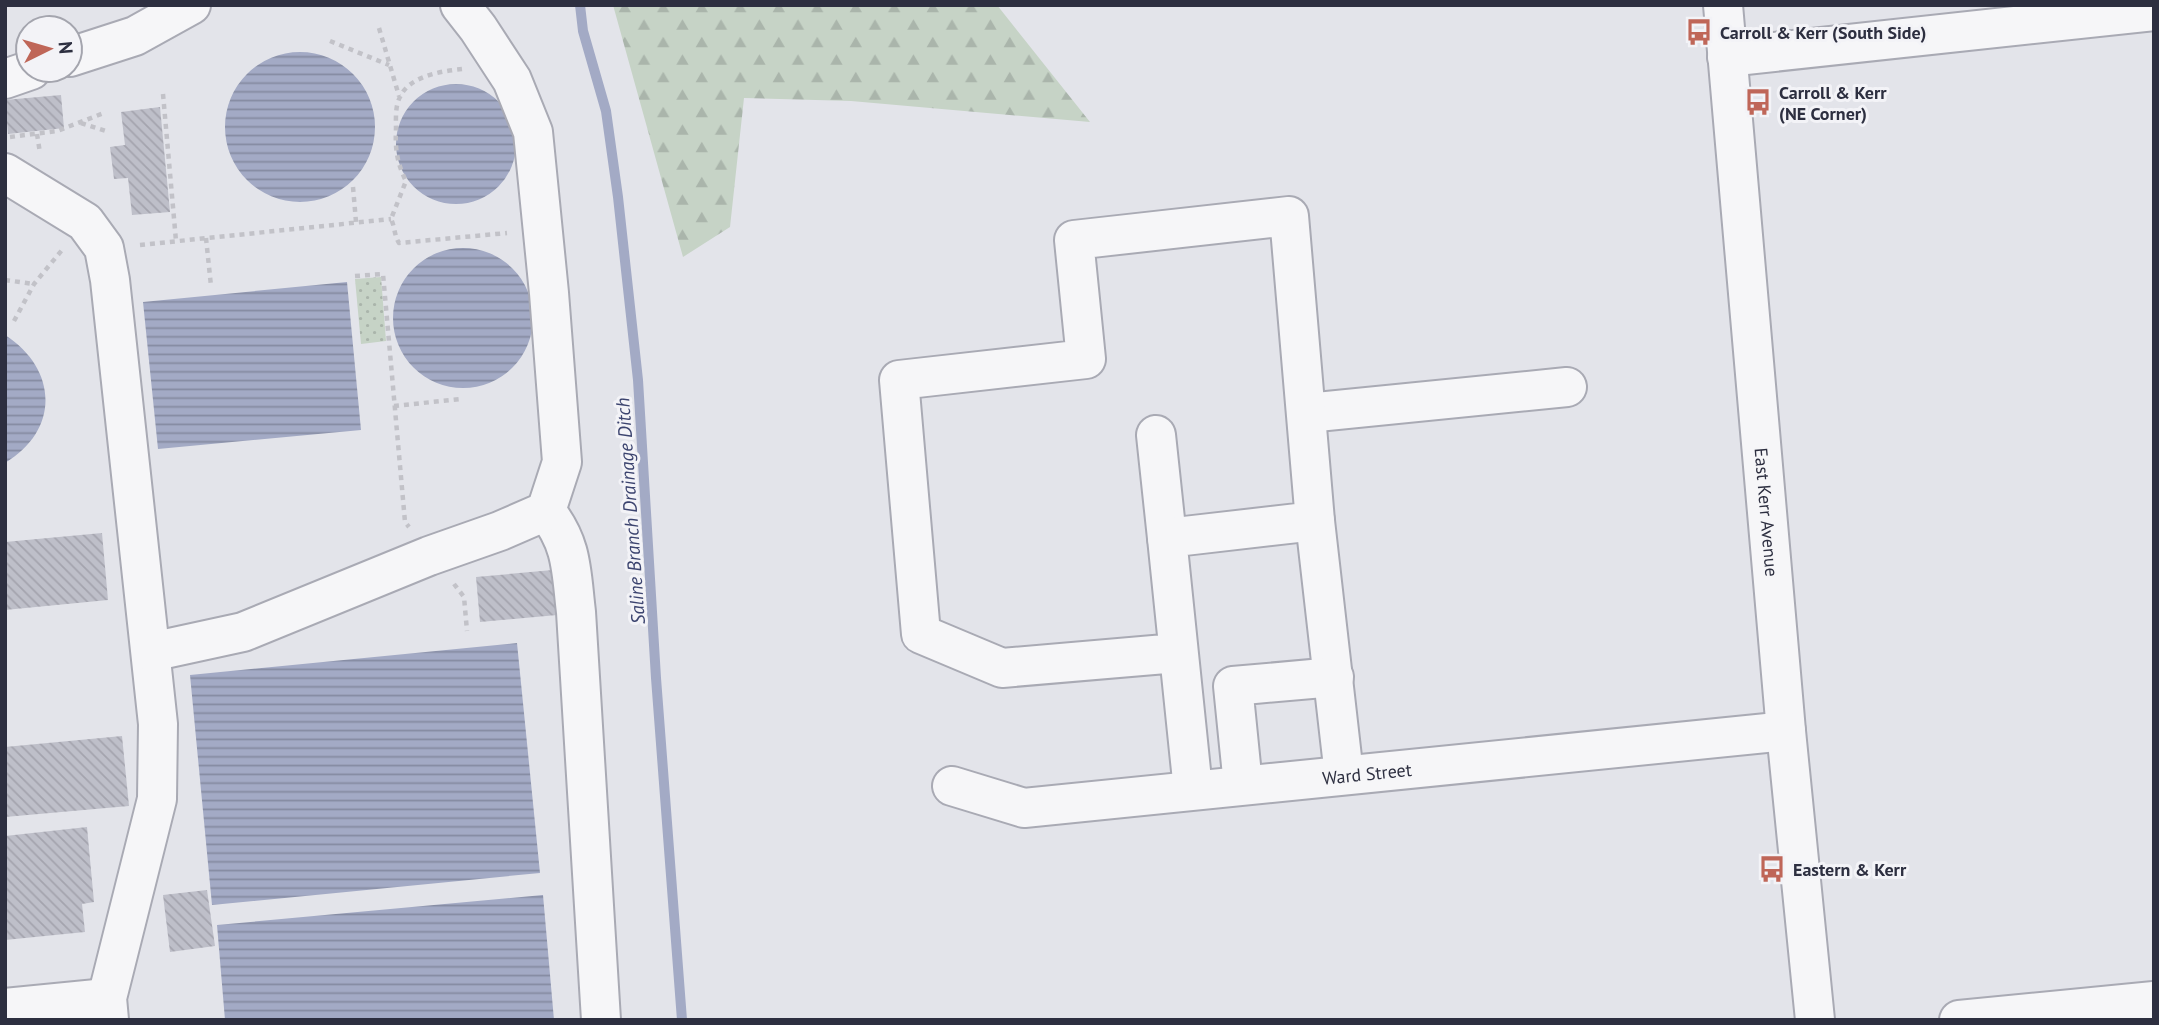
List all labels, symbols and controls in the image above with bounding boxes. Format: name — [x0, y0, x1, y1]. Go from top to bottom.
north arrow — [14, 14, 84, 84]
bus stop icon: Carroll & Kerr (South Side) — [1684, 17, 1714, 47]
place label: Carroll & Kerr (South Side) — [1720, 21, 1926, 44]
text: N — [53, 40, 78, 55]
place label: Carroll & Kerr (NE Corner) — [1779, 81, 1887, 125]
bus stop icon: Carroll & Kerr (NE Corner) — [1743, 87, 1773, 117]
water label: Saline Branch Drainage Ditch — [610, 397, 650, 625]
street label: East Kerr Avenue — [1750, 447, 1784, 577]
street label: Ward Street — [1321, 757, 1413, 789]
bus stop icon: Eastern & Kerr — [1757, 854, 1787, 884]
place label: Eastern & Kerr — [1793, 858, 1907, 881]

